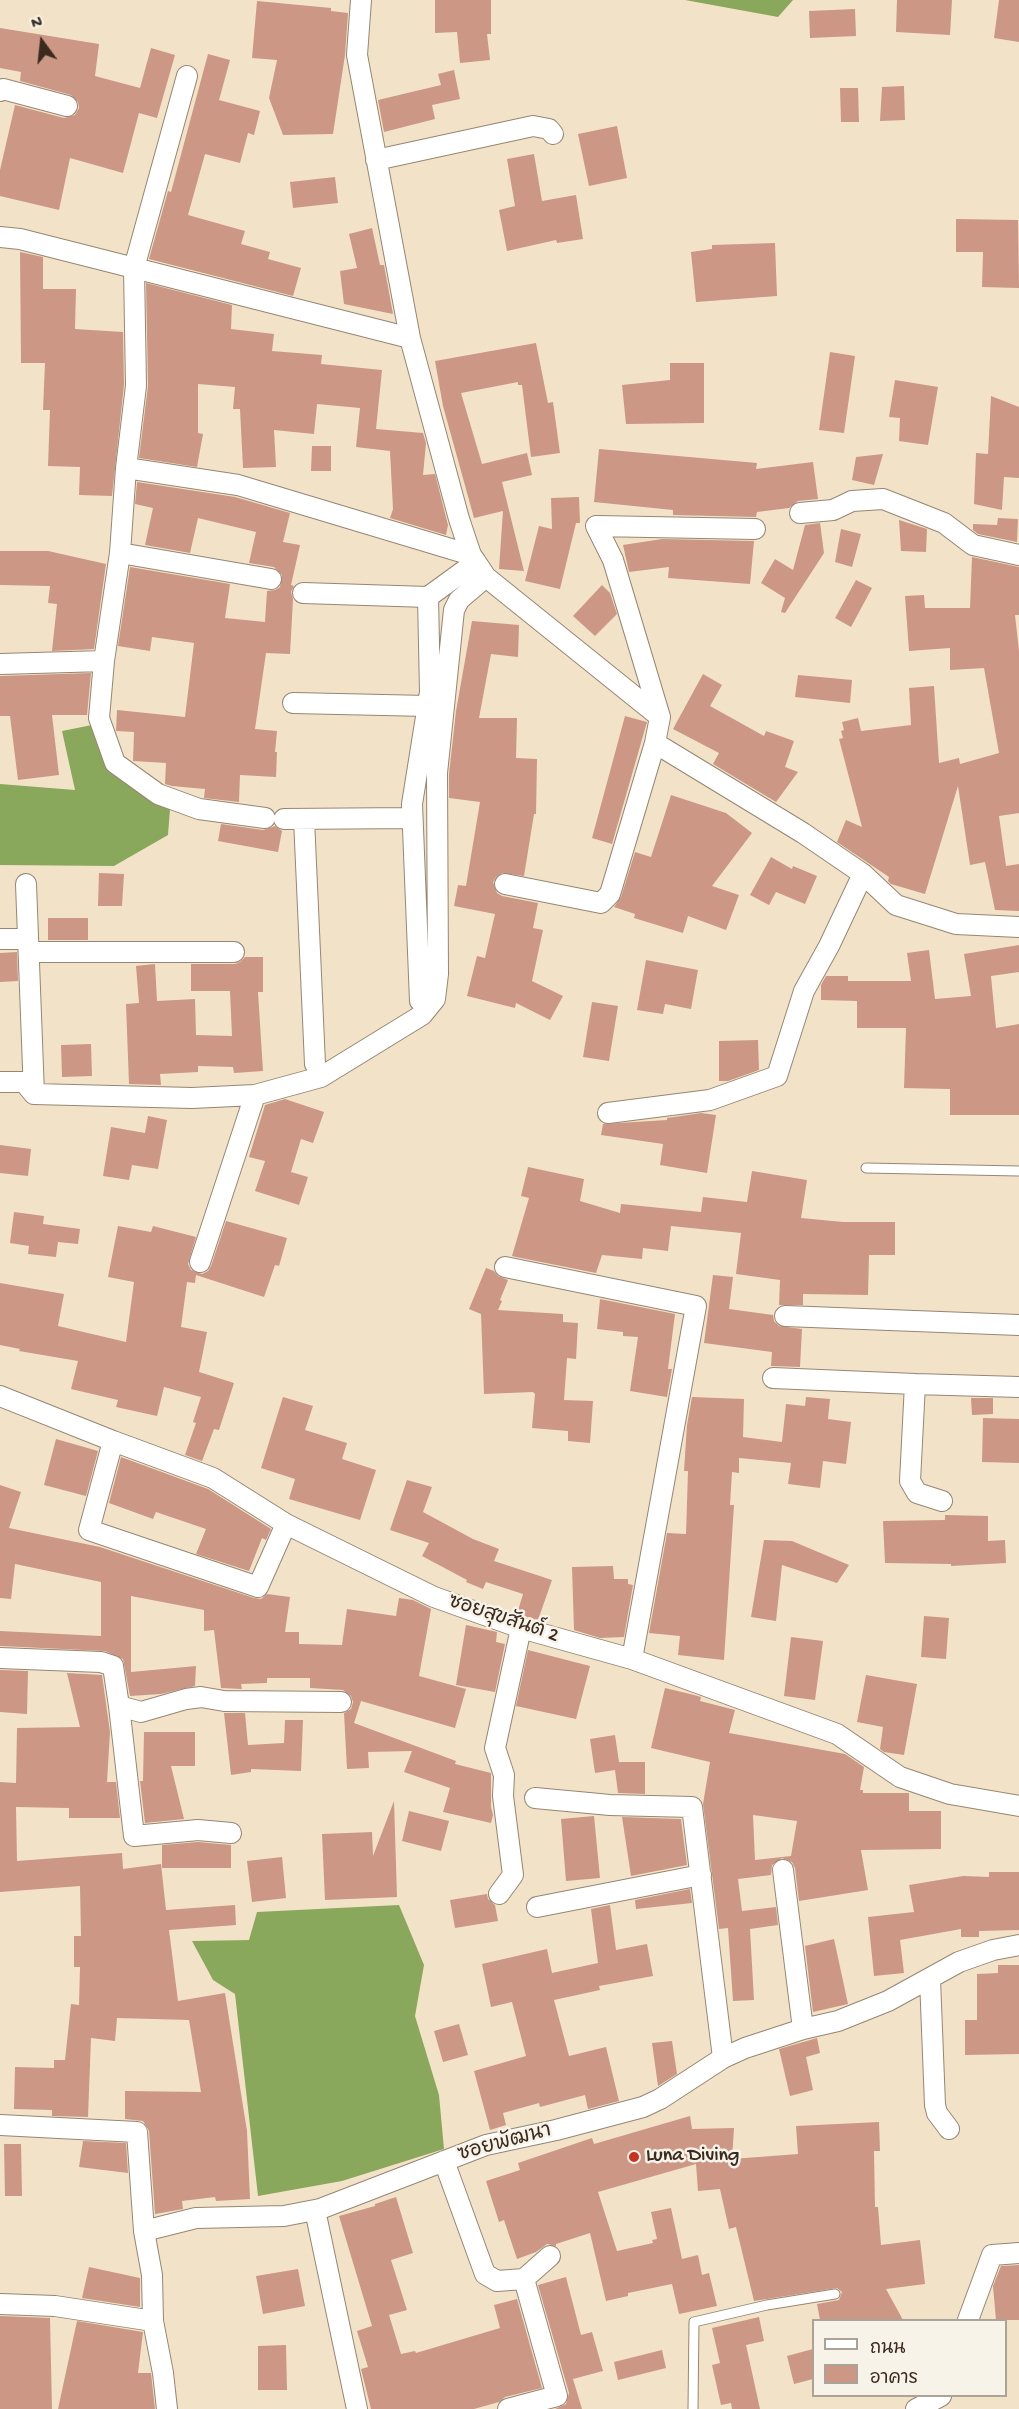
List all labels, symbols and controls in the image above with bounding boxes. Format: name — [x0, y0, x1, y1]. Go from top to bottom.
north arrow — [12, 12, 72, 72]
text: N — [30, 14, 45, 35]
street label: ซอยสุขสันต์ 2 — [445, 1591, 561, 1649]
street label: ซอยพัฒนา — [456, 2120, 554, 2168]
place label: Luna Diving — [646, 2145, 739, 2169]
marker: Luna Diving — [627, 2150, 641, 2164]
legend — [812, 2319, 1007, 2397]
text: ถนน — [870, 2339, 905, 2360]
text: อาคาร — [870, 2369, 918, 2390]

